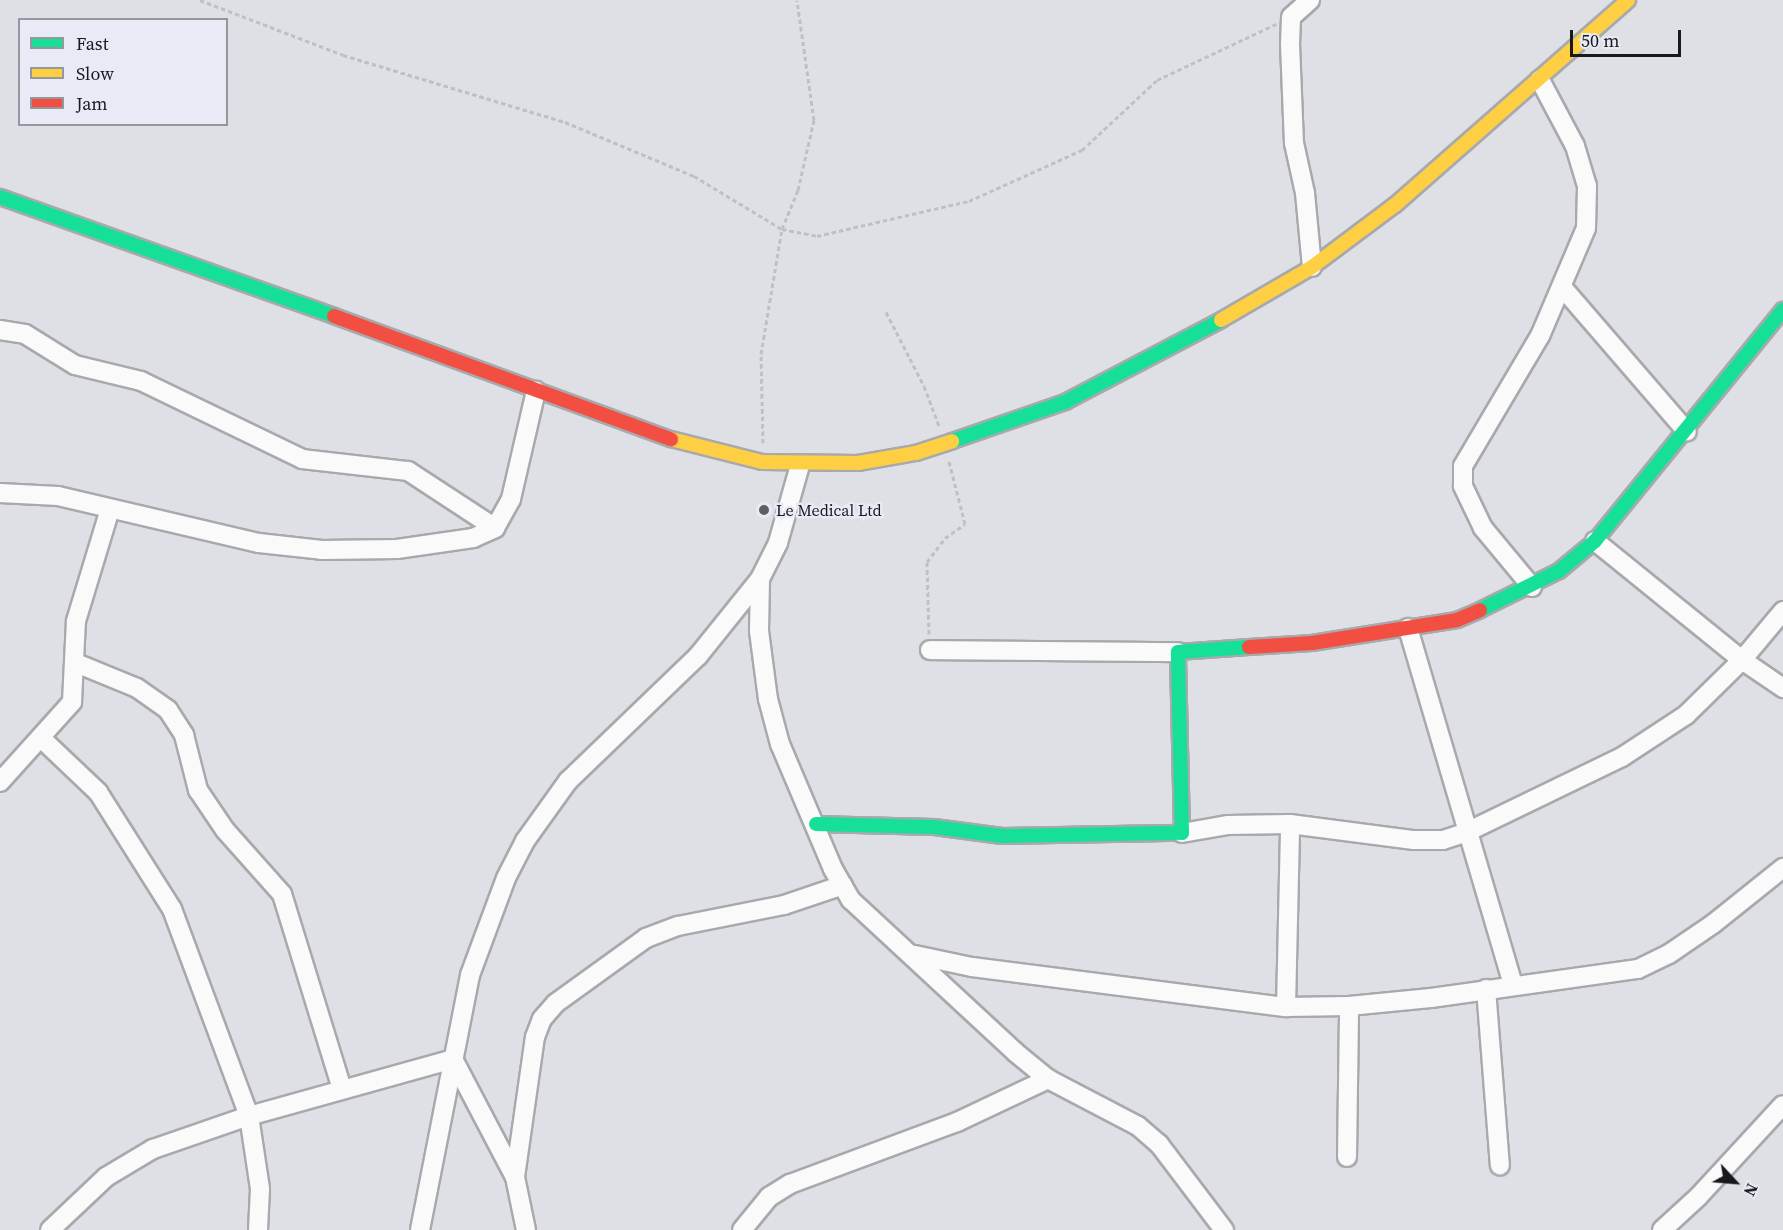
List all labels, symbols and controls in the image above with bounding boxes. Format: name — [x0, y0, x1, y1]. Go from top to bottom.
legend — [18, 18, 228, 126]
scale bar — [1573, 18, 1684, 56]
text: 50 m — [1581, 28, 1619, 53]
text: Fast — [76, 31, 109, 56]
text: Slow — [76, 61, 114, 86]
text: Jam — [76, 91, 108, 116]
place label: Le Medical Ltd — [776, 500, 882, 520]
marker: Le Medical Ltd — [757, 503, 771, 517]
north arrow — [1705, 1152, 1765, 1212]
text: N — [1739, 1180, 1764, 1200]

